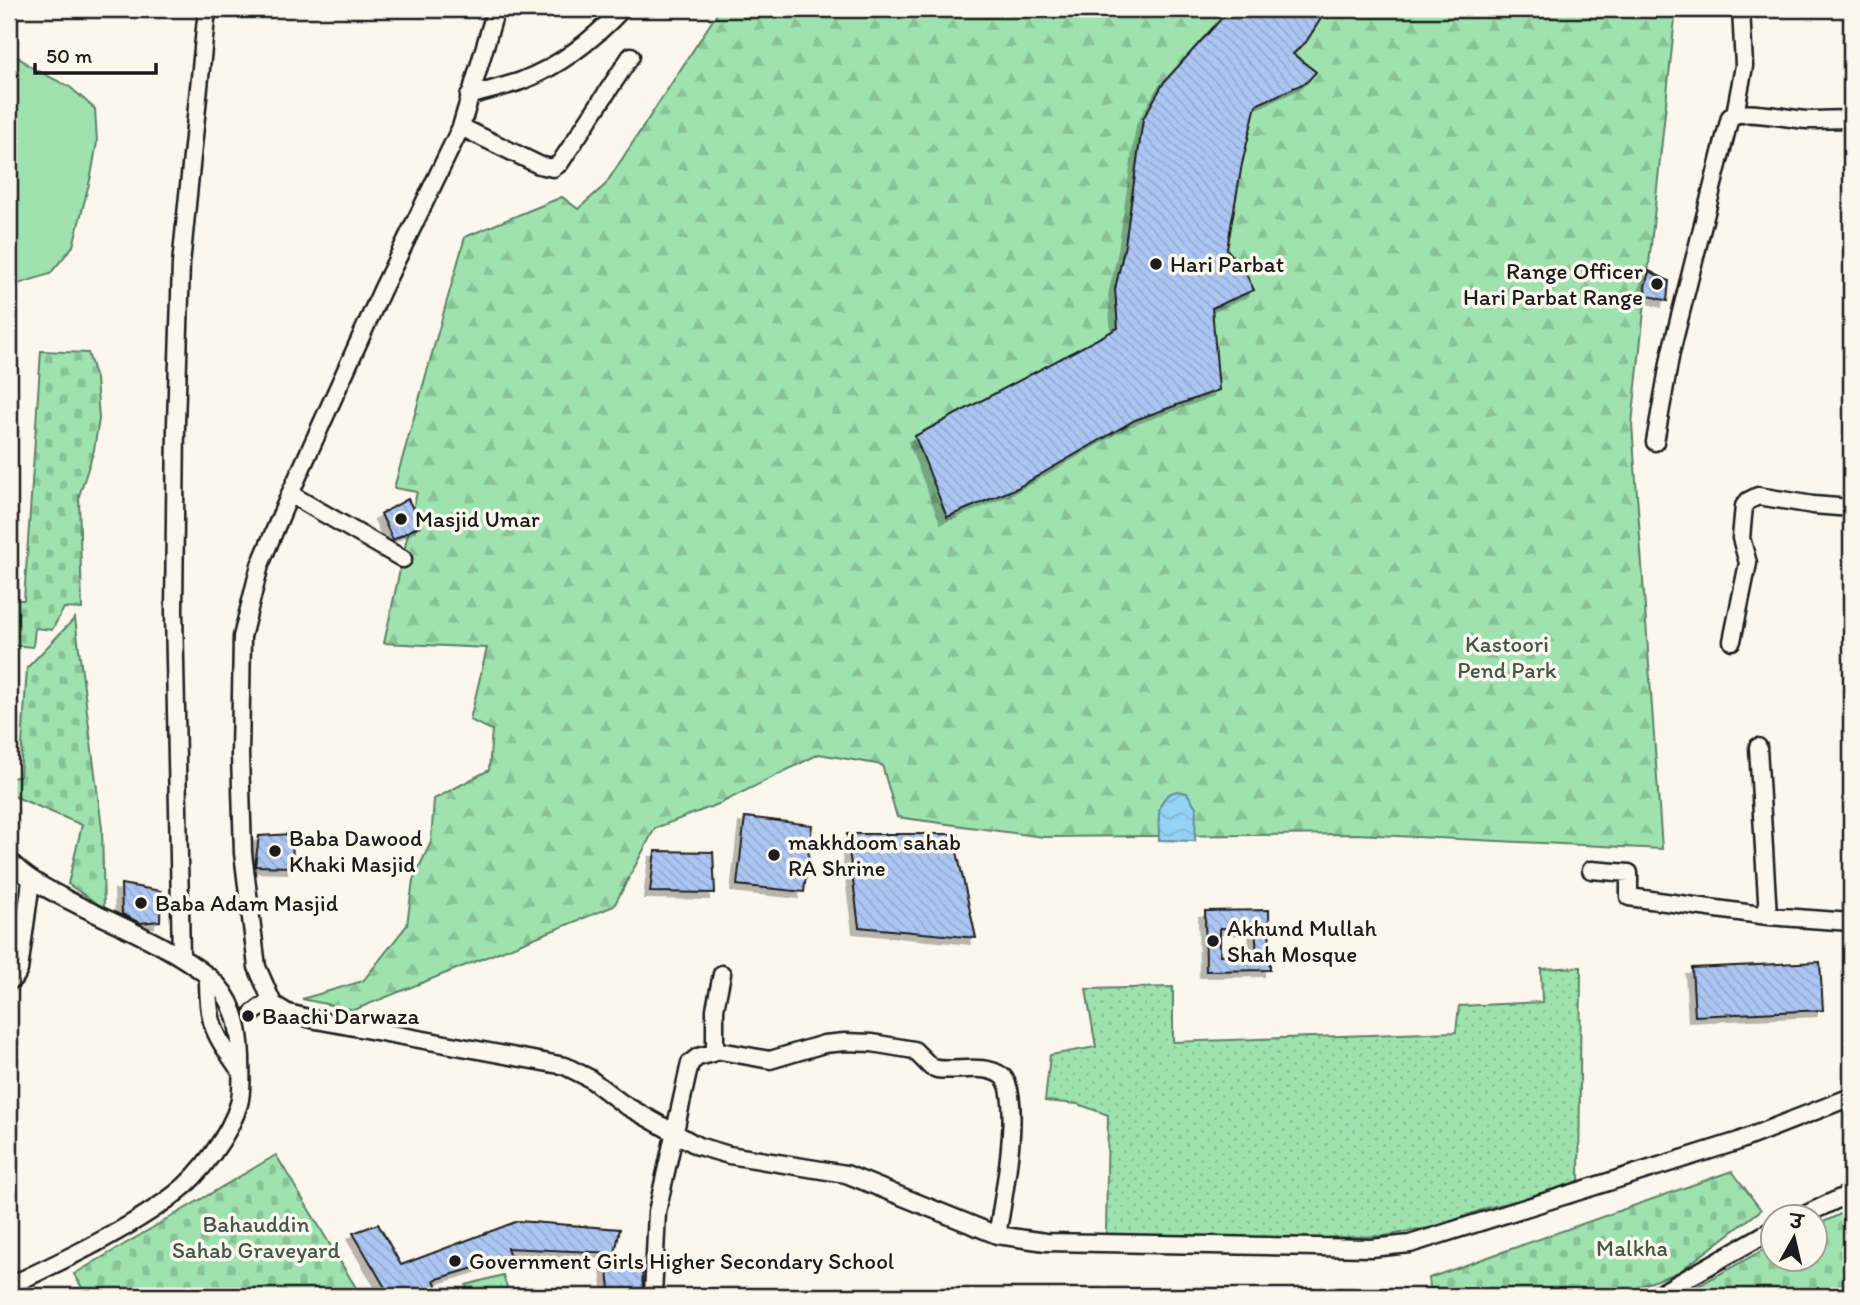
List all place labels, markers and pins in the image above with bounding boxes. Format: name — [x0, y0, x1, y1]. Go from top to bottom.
place label: Hari Parbat — [1170, 250, 1284, 278]
marker: Hari Parbat — [1148, 256, 1164, 272]
place label: Range Officer Hari Parbat Range — [1463, 257, 1643, 311]
marker: Range Officer Hari Parbat Range — [1649, 276, 1665, 292]
place label: Masjid Umar — [415, 505, 540, 533]
marker: Masjid Umar — [393, 511, 409, 527]
place label: Baba Dawood Khaki Masjid — [289, 824, 423, 878]
place label: makhdoom sahab RA Shrine — [788, 828, 961, 882]
marker: Baba Dawood Khaki Masjid — [267, 843, 283, 859]
marker: makhdoom sahab RA Shrine — [766, 847, 782, 863]
place label: Baba Adam Masjid — [155, 889, 339, 917]
marker: Baba Adam Masjid — [133, 895, 149, 911]
place label: Akhund Mullah Shah Mosque — [1227, 914, 1378, 968]
marker: Akhund Mullah Shah Mosque — [1205, 933, 1221, 949]
place label: Baachi Darwaza — [262, 1002, 419, 1030]
marker: Baachi Darwaza — [240, 1008, 256, 1024]
place label: Government Girls Higher Secondary School — [469, 1247, 895, 1275]
marker: Government Girls Higher Secondary School — [447, 1253, 463, 1269]

